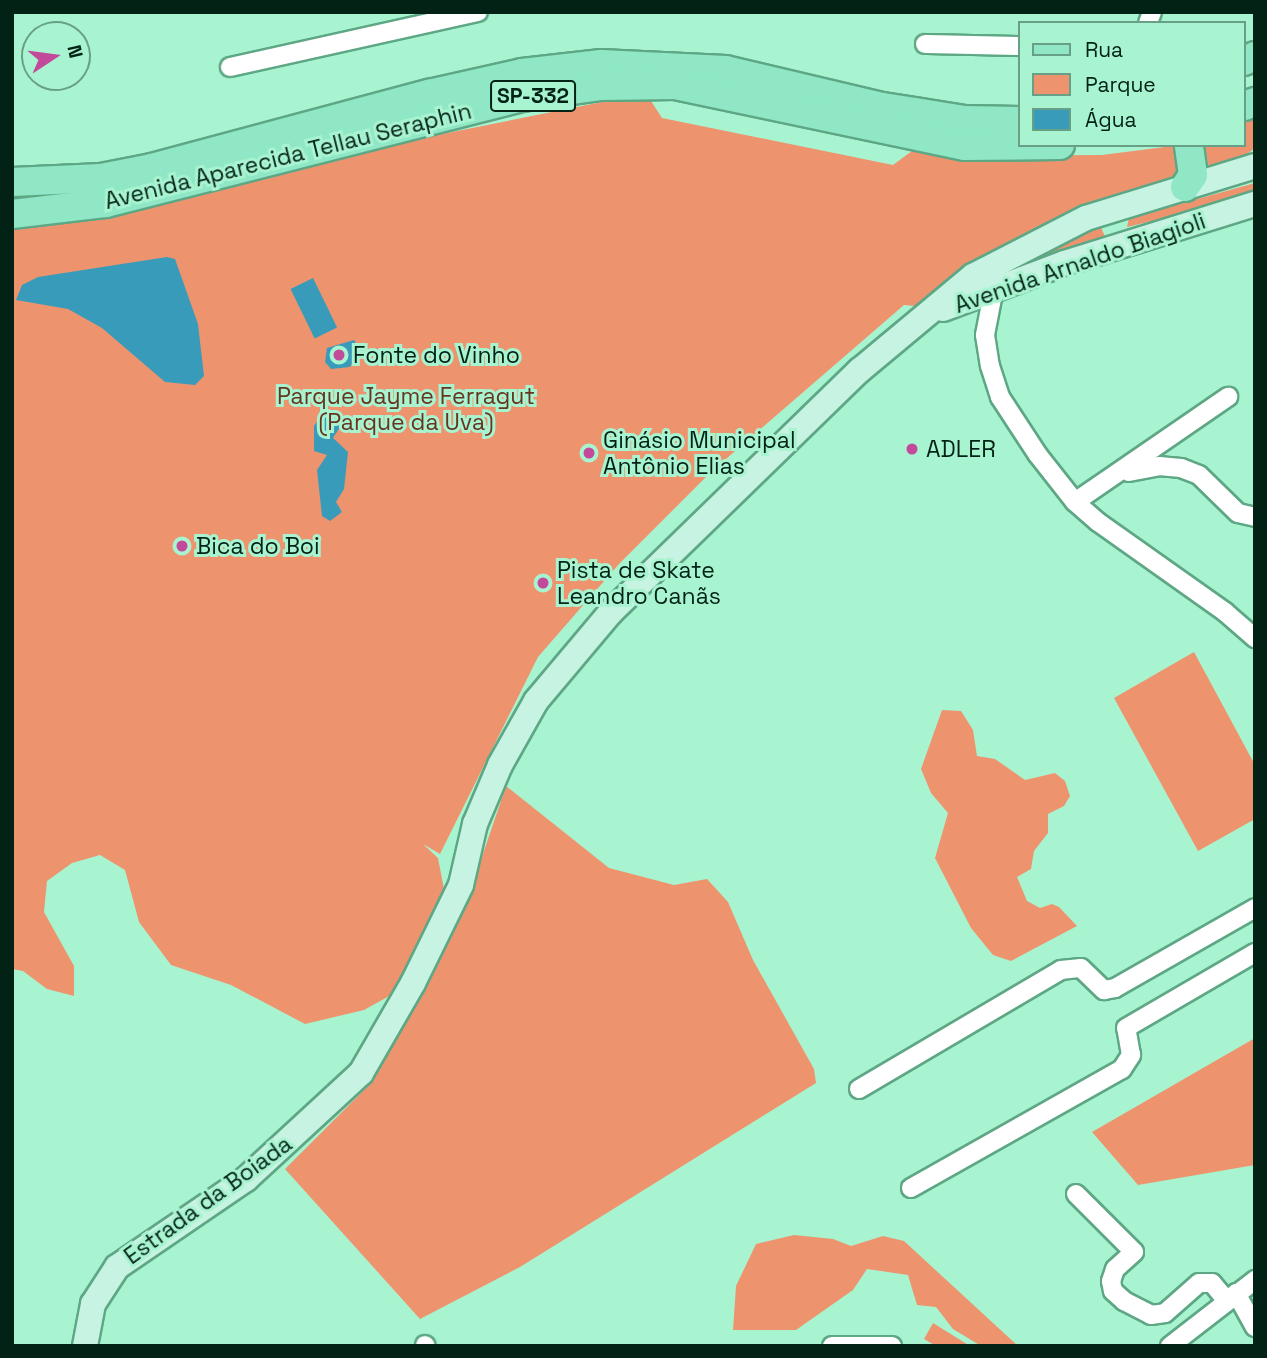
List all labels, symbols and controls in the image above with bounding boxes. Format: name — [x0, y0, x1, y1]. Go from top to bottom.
north arrow — [21, 21, 91, 91]
legend — [1018, 21, 1246, 147]
text: Rua — [1085, 36, 1123, 63]
text: N — [61, 43, 89, 61]
text: Parque — [1085, 71, 1156, 98]
road number: SP-332 — [489, 78, 577, 114]
street label: Avenida Aparecida Tellau Seraphin — [101, 97, 475, 215]
text: Água — [1085, 106, 1137, 133]
street label: Avenida Arnaldo Biagioli — [951, 207, 1209, 319]
place label: Fonte do Vinho — [353, 341, 520, 369]
marker: Fonte do Vinho — [331, 347, 347, 363]
park label: Parque Jayme Ferragut (Parque da Uva) — [277, 382, 535, 436]
place label: Ginásio Municipal Antônio Elias — [603, 426, 796, 480]
place label: ADLER — [926, 435, 996, 463]
marker: ADLER — [904, 441, 920, 457]
marker: Ginásio Municipal Antônio Elias — [581, 445, 597, 461]
place label: Bica do Boi — [196, 532, 320, 560]
marker: Bica do Boi — [174, 538, 190, 554]
place label: Pista de Skate Leandro Canãs — [557, 556, 721, 610]
marker: Pista de Skate Leandro Canãs — [535, 575, 551, 591]
street label: Estrada da Boiada — [119, 1130, 297, 1270]

